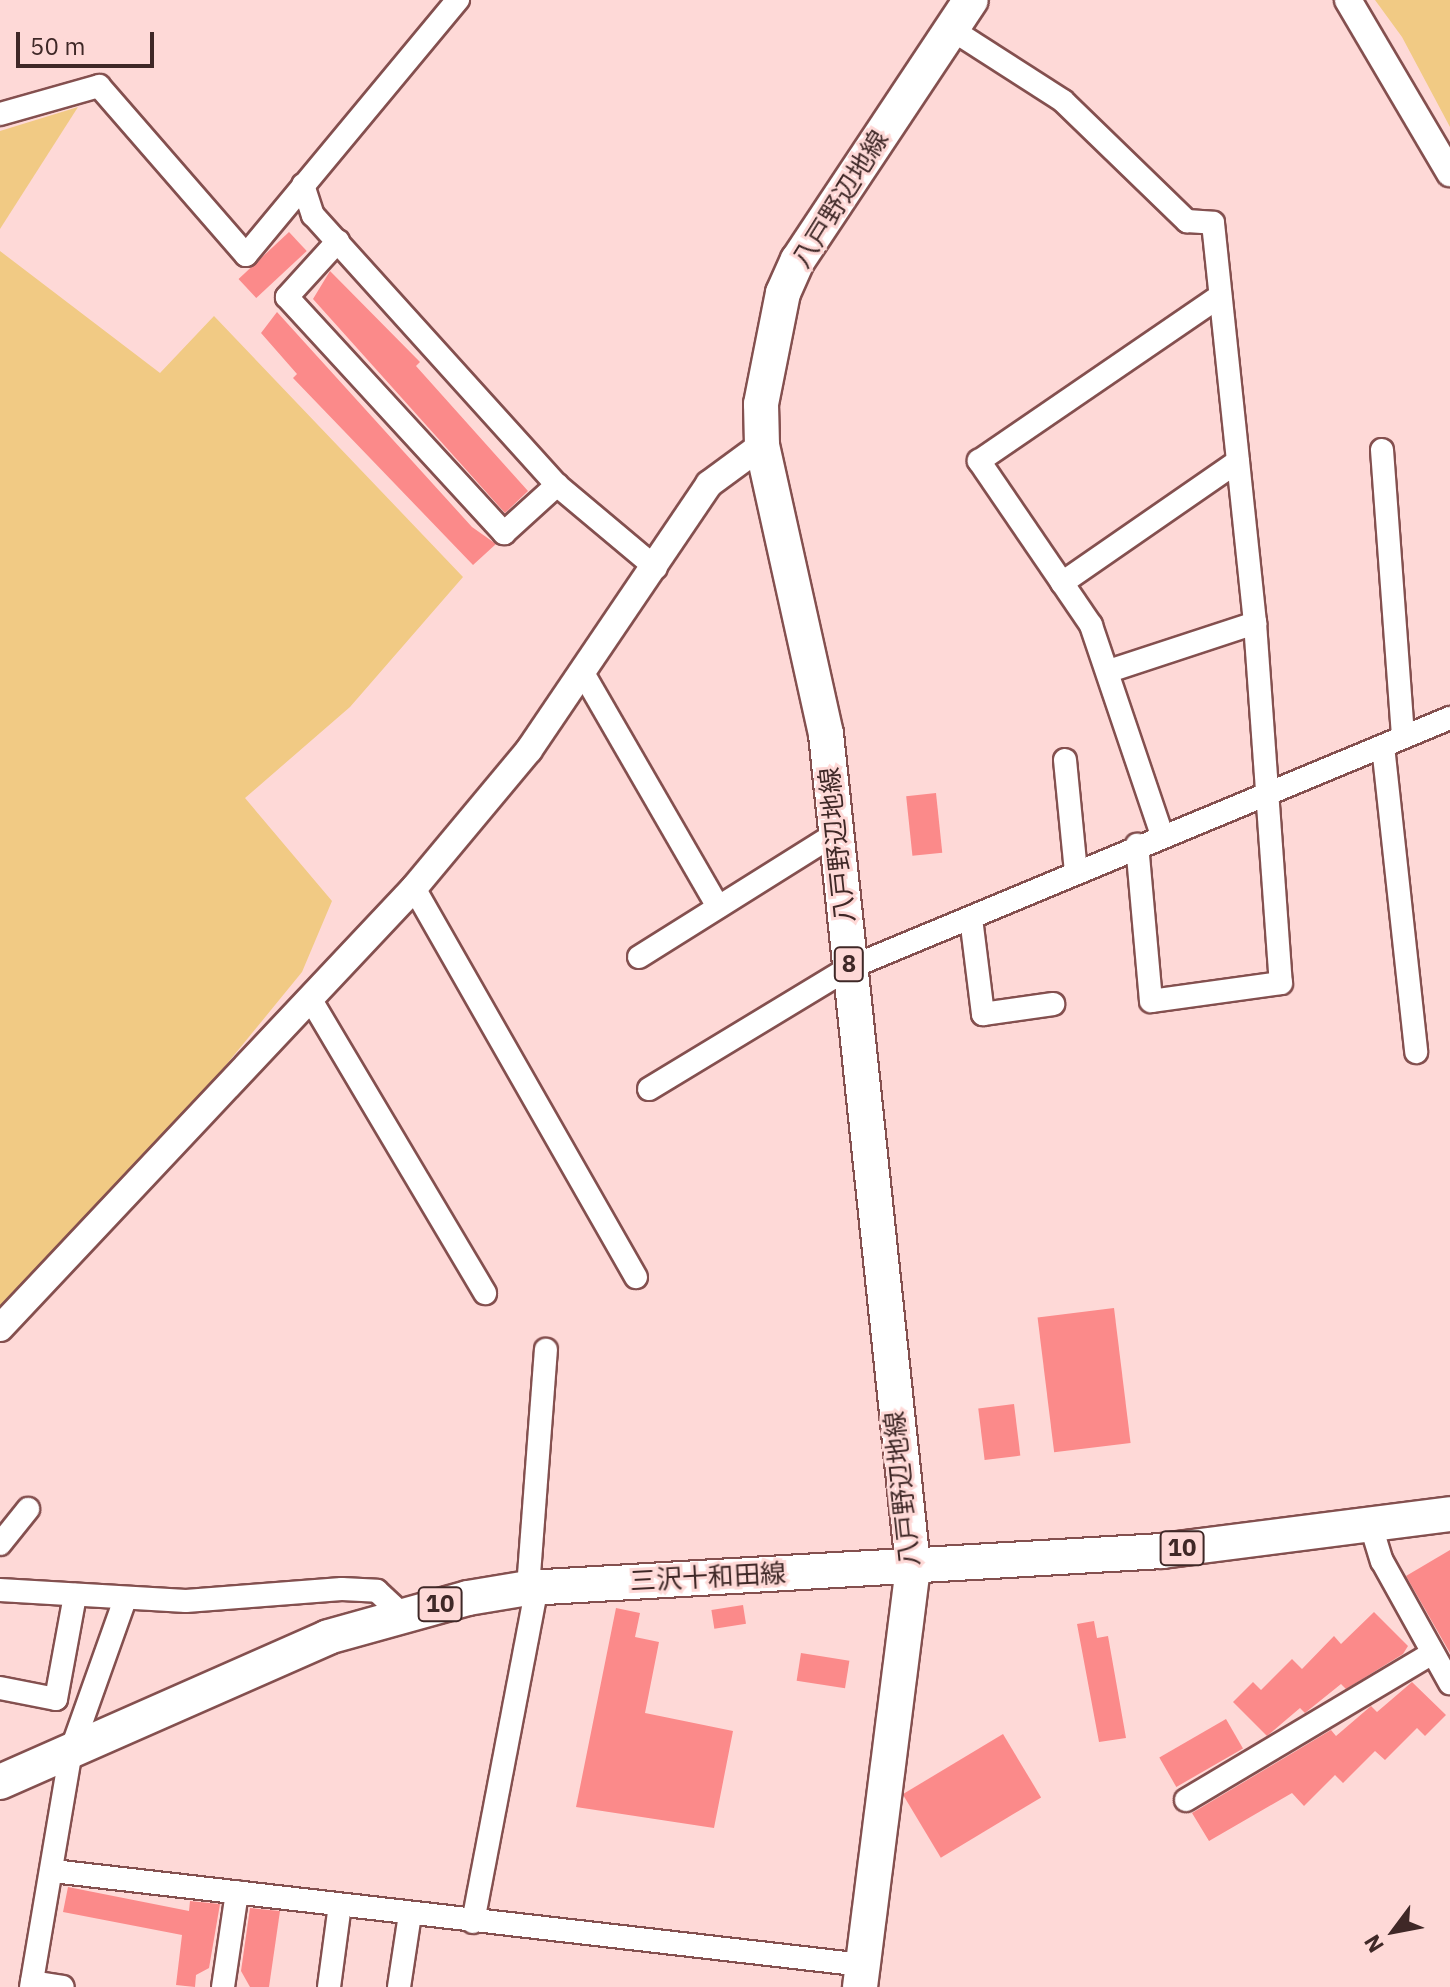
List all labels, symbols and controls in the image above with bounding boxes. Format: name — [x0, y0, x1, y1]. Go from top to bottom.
scale bar — [20, 16, 158, 66]
text: 50 m — [30, 30, 85, 62]
street label: 八戸野辺地線 — [785, 125, 895, 273]
street label: 八戸野辺地線 — [813, 766, 861, 924]
road number: 8 — [833, 944, 865, 984]
street label: 八戸野辺地線 — [878, 1410, 926, 1568]
road number: 10 — [1158, 1528, 1206, 1568]
street label: 三沢十和田線 — [629, 1557, 787, 1597]
road number: 10 — [416, 1584, 464, 1624]
north arrow — [1354, 1891, 1434, 1971]
text: N — [1357, 1930, 1390, 1958]

